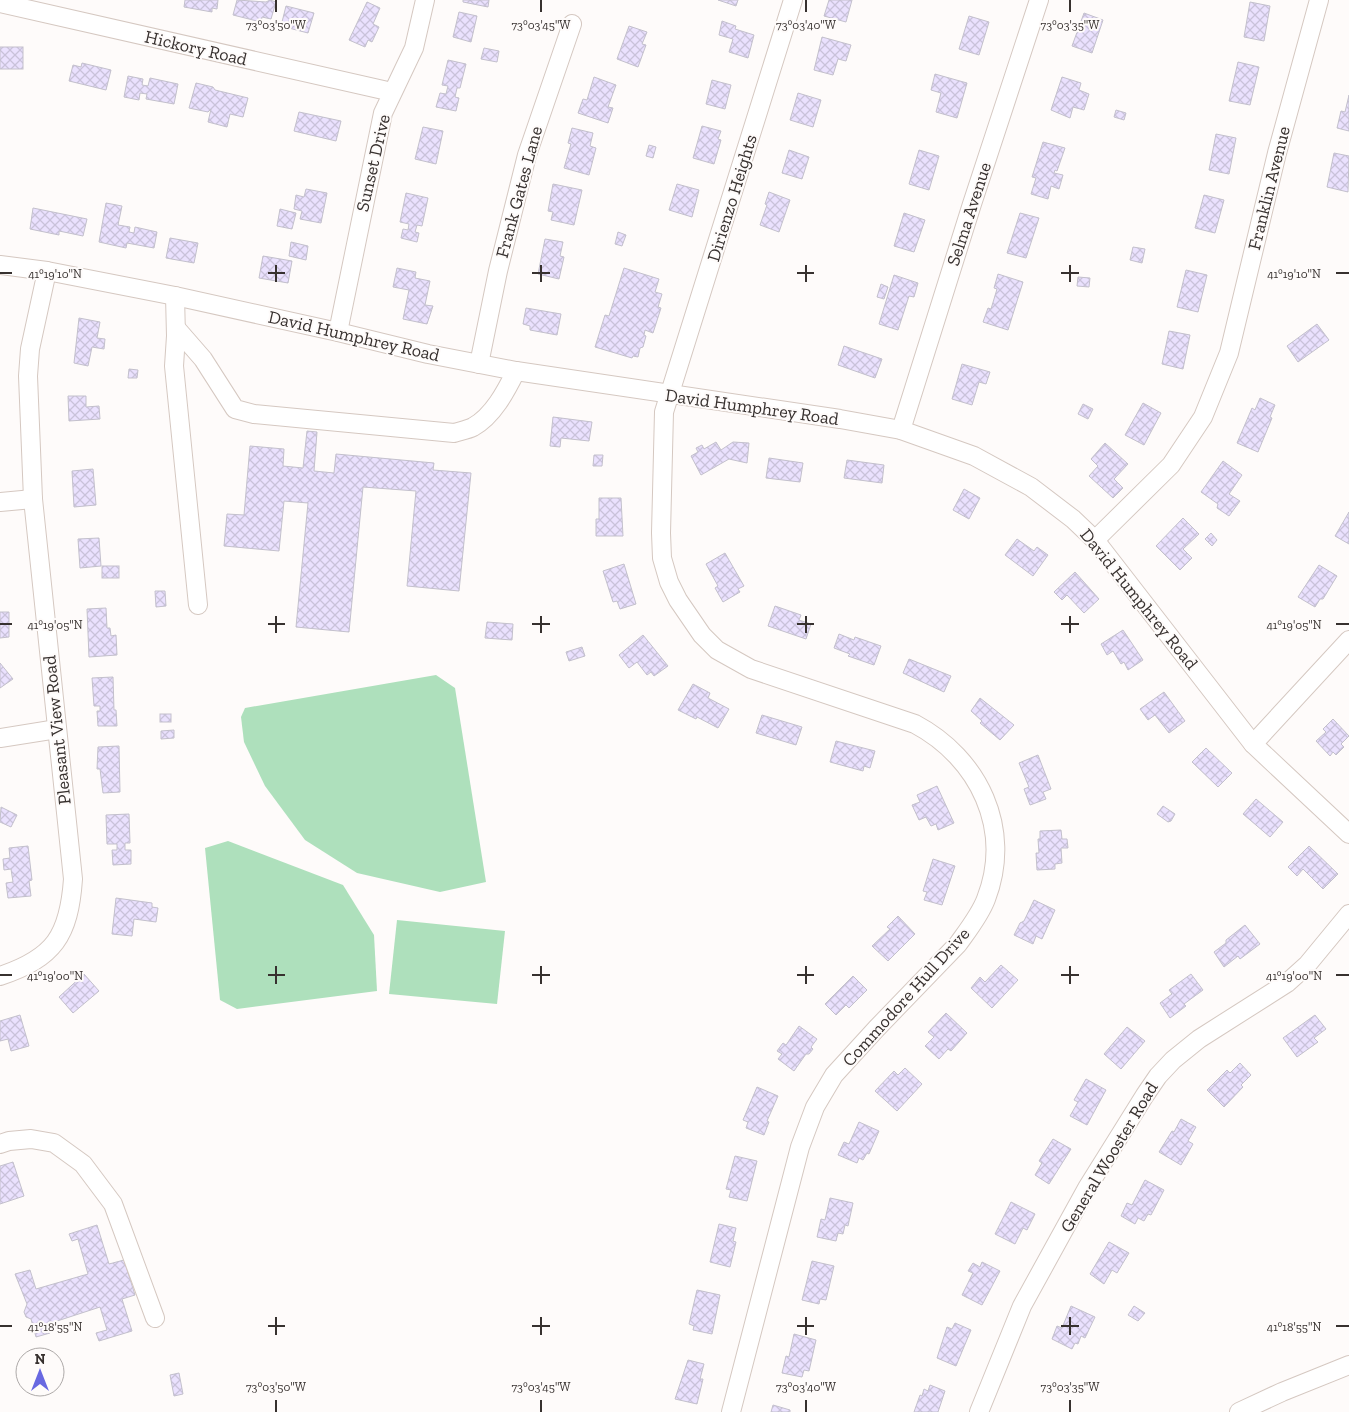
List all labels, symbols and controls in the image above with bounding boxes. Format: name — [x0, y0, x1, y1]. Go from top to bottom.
text: 73°03'50"W — [246, 18, 307, 32]
text: 73°03'45"W — [511, 18, 571, 32]
text: 73°03'40"W — [776, 18, 837, 32]
text: 73°03'35"W — [1040, 18, 1100, 32]
street label: Hickory Road — [143, 26, 249, 70]
street label: Sunset Drive — [351, 112, 395, 214]
street label: Frank Gates Lane — [491, 124, 547, 260]
street label: Franklin Avenue — [1243, 124, 1295, 252]
street label: Dirienzo Heights — [702, 132, 762, 264]
street label: Selma Avenue — [942, 159, 996, 269]
text: 41°19'10"N — [28, 267, 82, 281]
text: 41°19'10"N — [1267, 267, 1321, 281]
street label: David Humphrey Road — [266, 306, 442, 366]
street label: David Humphrey Road — [664, 384, 840, 430]
street label: David Humphrey Road — [1075, 524, 1203, 674]
text: 41°19'05"N — [27, 618, 83, 632]
text: 41°19'05"N — [1266, 618, 1322, 632]
street label: Pleasant View Road — [38, 654, 76, 806]
street label: Commodore Hull Drive — [838, 923, 974, 1071]
text: 41°19'00"N — [27, 969, 83, 983]
text: 41°19'00"N — [1266, 969, 1322, 983]
street label: General Wooster Road — [1055, 1078, 1163, 1236]
text: 41°18'55"N — [28, 1320, 82, 1334]
text: 41°18'55"N — [1267, 1320, 1321, 1334]
north arrow — [15, 1347, 65, 1397]
text: N — [35, 1351, 46, 1368]
text: 73°03'50"W — [246, 1380, 307, 1394]
text: 73°03'45"W — [511, 1380, 571, 1394]
text: 73°03'40"W — [776, 1380, 837, 1394]
text: 73°03'35"W — [1040, 1380, 1100, 1394]

